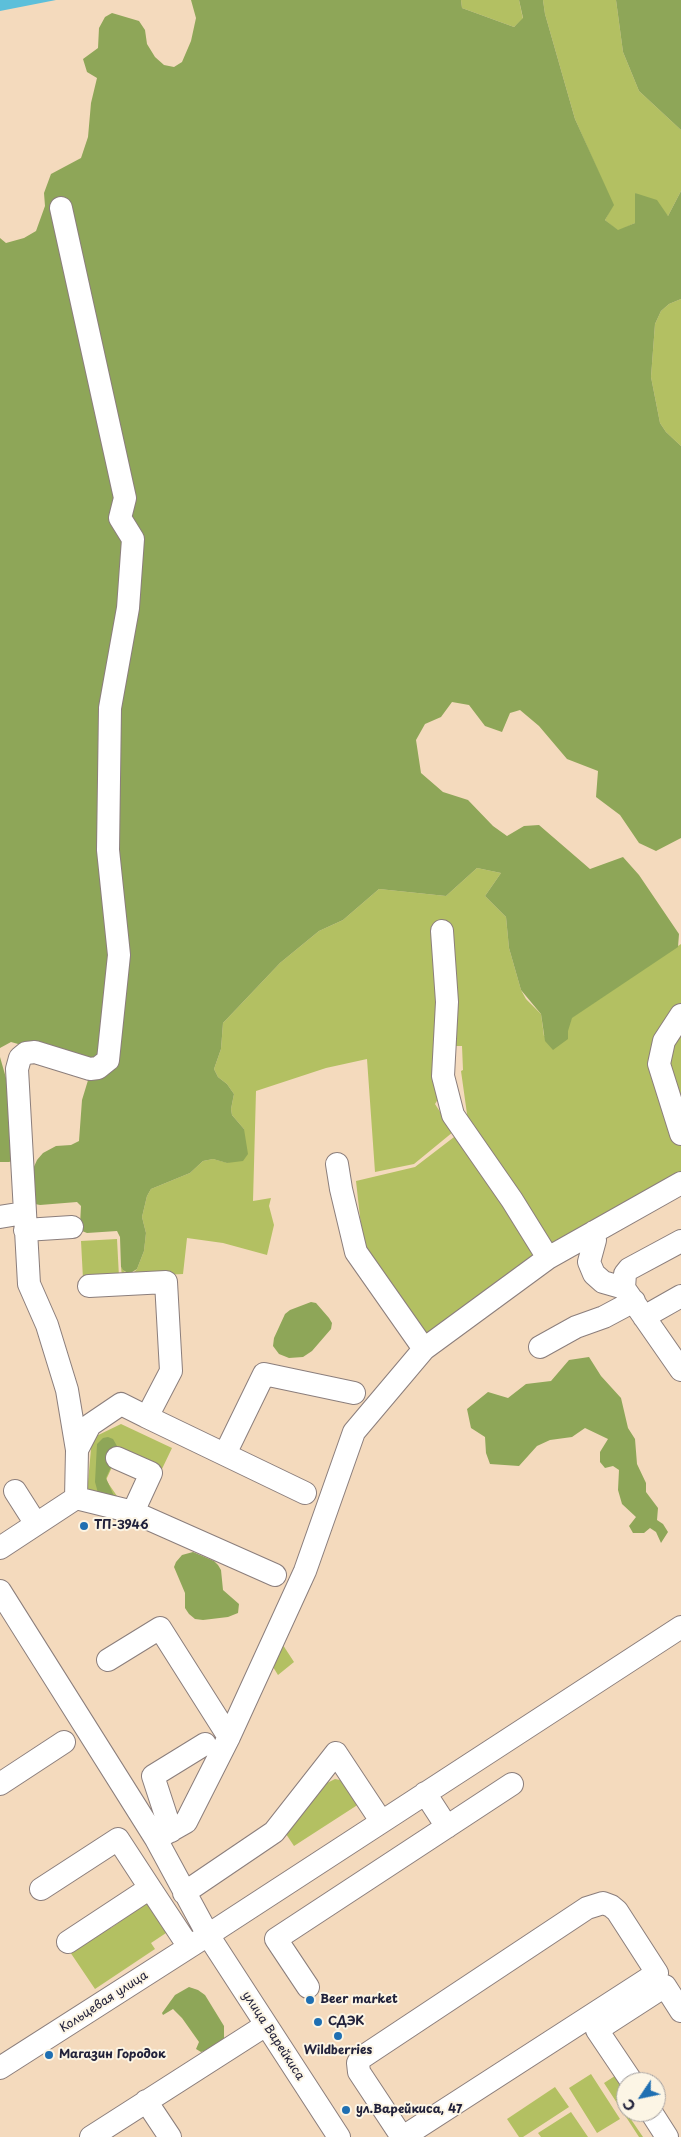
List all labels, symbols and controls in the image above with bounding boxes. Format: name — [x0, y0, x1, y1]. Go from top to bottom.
place label: ТП-3946 — [94, 1519, 148, 1533]
marker: ТП-3946 — [78, 1520, 90, 1532]
street label: Кольцевая улица — [57, 1968, 151, 2036]
street label: улица Варейкиса — [239, 1989, 307, 2083]
place label: Beer market — [320, 1993, 398, 2007]
marker: Beer market — [304, 1994, 316, 2006]
place label: СДЭК — [328, 2015, 364, 2029]
marker: СДЭК — [312, 2016, 324, 2028]
marker: Wildberries — [332, 2030, 344, 2042]
place label: Wildberries — [304, 2044, 372, 2058]
place label: Магазин Городок — [59, 2048, 166, 2062]
marker: Магазин Городок — [43, 2049, 55, 2061]
north arrow — [616, 2072, 666, 2122]
text: С — [617, 2095, 641, 2115]
place label: ул.Варейкиса, 47 — [356, 2103, 462, 2117]
marker: ул.Варейкиса, 47 — [340, 2104, 352, 2116]

